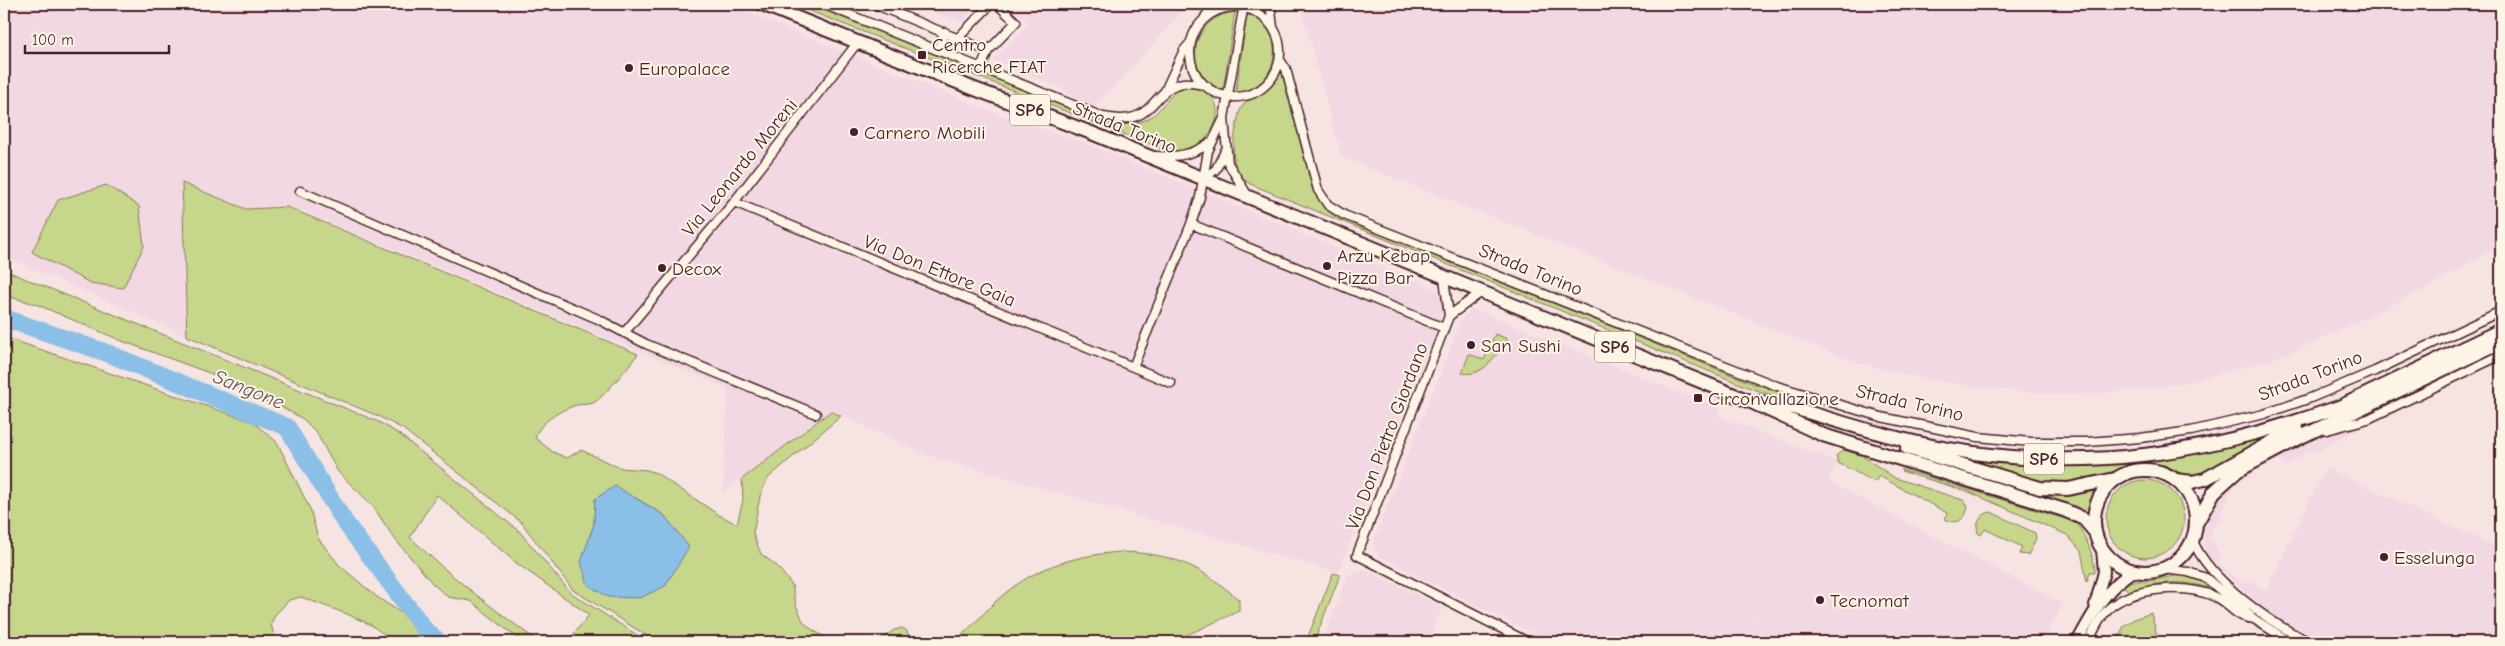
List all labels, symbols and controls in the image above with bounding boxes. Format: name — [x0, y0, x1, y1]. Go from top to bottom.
scale bar — [25, 22, 169, 54]
text: 100 m — [32, 31, 74, 49]
place label: Centro Ricerche FIAT — [932, 34, 1047, 78]
marker: Centro Ricerche FIAT — [916, 49, 928, 61]
place label: Europalace — [639, 58, 730, 80]
marker: Europalace — [623, 62, 635, 74]
street label: Via Leonardo Moreni — [678, 94, 802, 241]
road number: SP6 — [1010, 94, 1050, 126]
street label: Strada Torino — [1070, 97, 1180, 159]
place label: Carnero Mobili — [864, 122, 986, 144]
marker: Carnero Mobili — [848, 126, 860, 138]
street label: Via Don Ettore Gaia — [860, 230, 1019, 311]
street label: Strada Torino — [1476, 239, 1586, 301]
place label: Arzu Kebap Pizza Bar — [1337, 245, 1430, 289]
place label: Decox — [672, 258, 722, 280]
marker: Arzu Kebap Pizza Bar — [1321, 260, 1333, 272]
marker: Decox — [656, 262, 668, 274]
road number: SP6 — [1595, 332, 1635, 362]
place label: San Sushi — [1481, 335, 1561, 357]
marker: San Sushi — [1465, 339, 1477, 351]
street label: Via Don Pietro Giordano — [1341, 340, 1433, 533]
street label: Strada Torino — [2255, 346, 2366, 406]
water label: Sangone — [210, 365, 288, 414]
street label: Strada Torino — [1854, 380, 1966, 426]
place label: Circonvallazione — [1708, 388, 1839, 410]
marker: Circonvallazione — [1692, 392, 1704, 404]
road number: SP6 — [2024, 444, 2064, 474]
place label: Esselunga — [2394, 547, 2475, 569]
marker: Esselunga — [2378, 551, 2390, 563]
place label: Tecnomat — [1830, 590, 1909, 612]
marker: Tecnomat — [1814, 594, 1826, 606]

